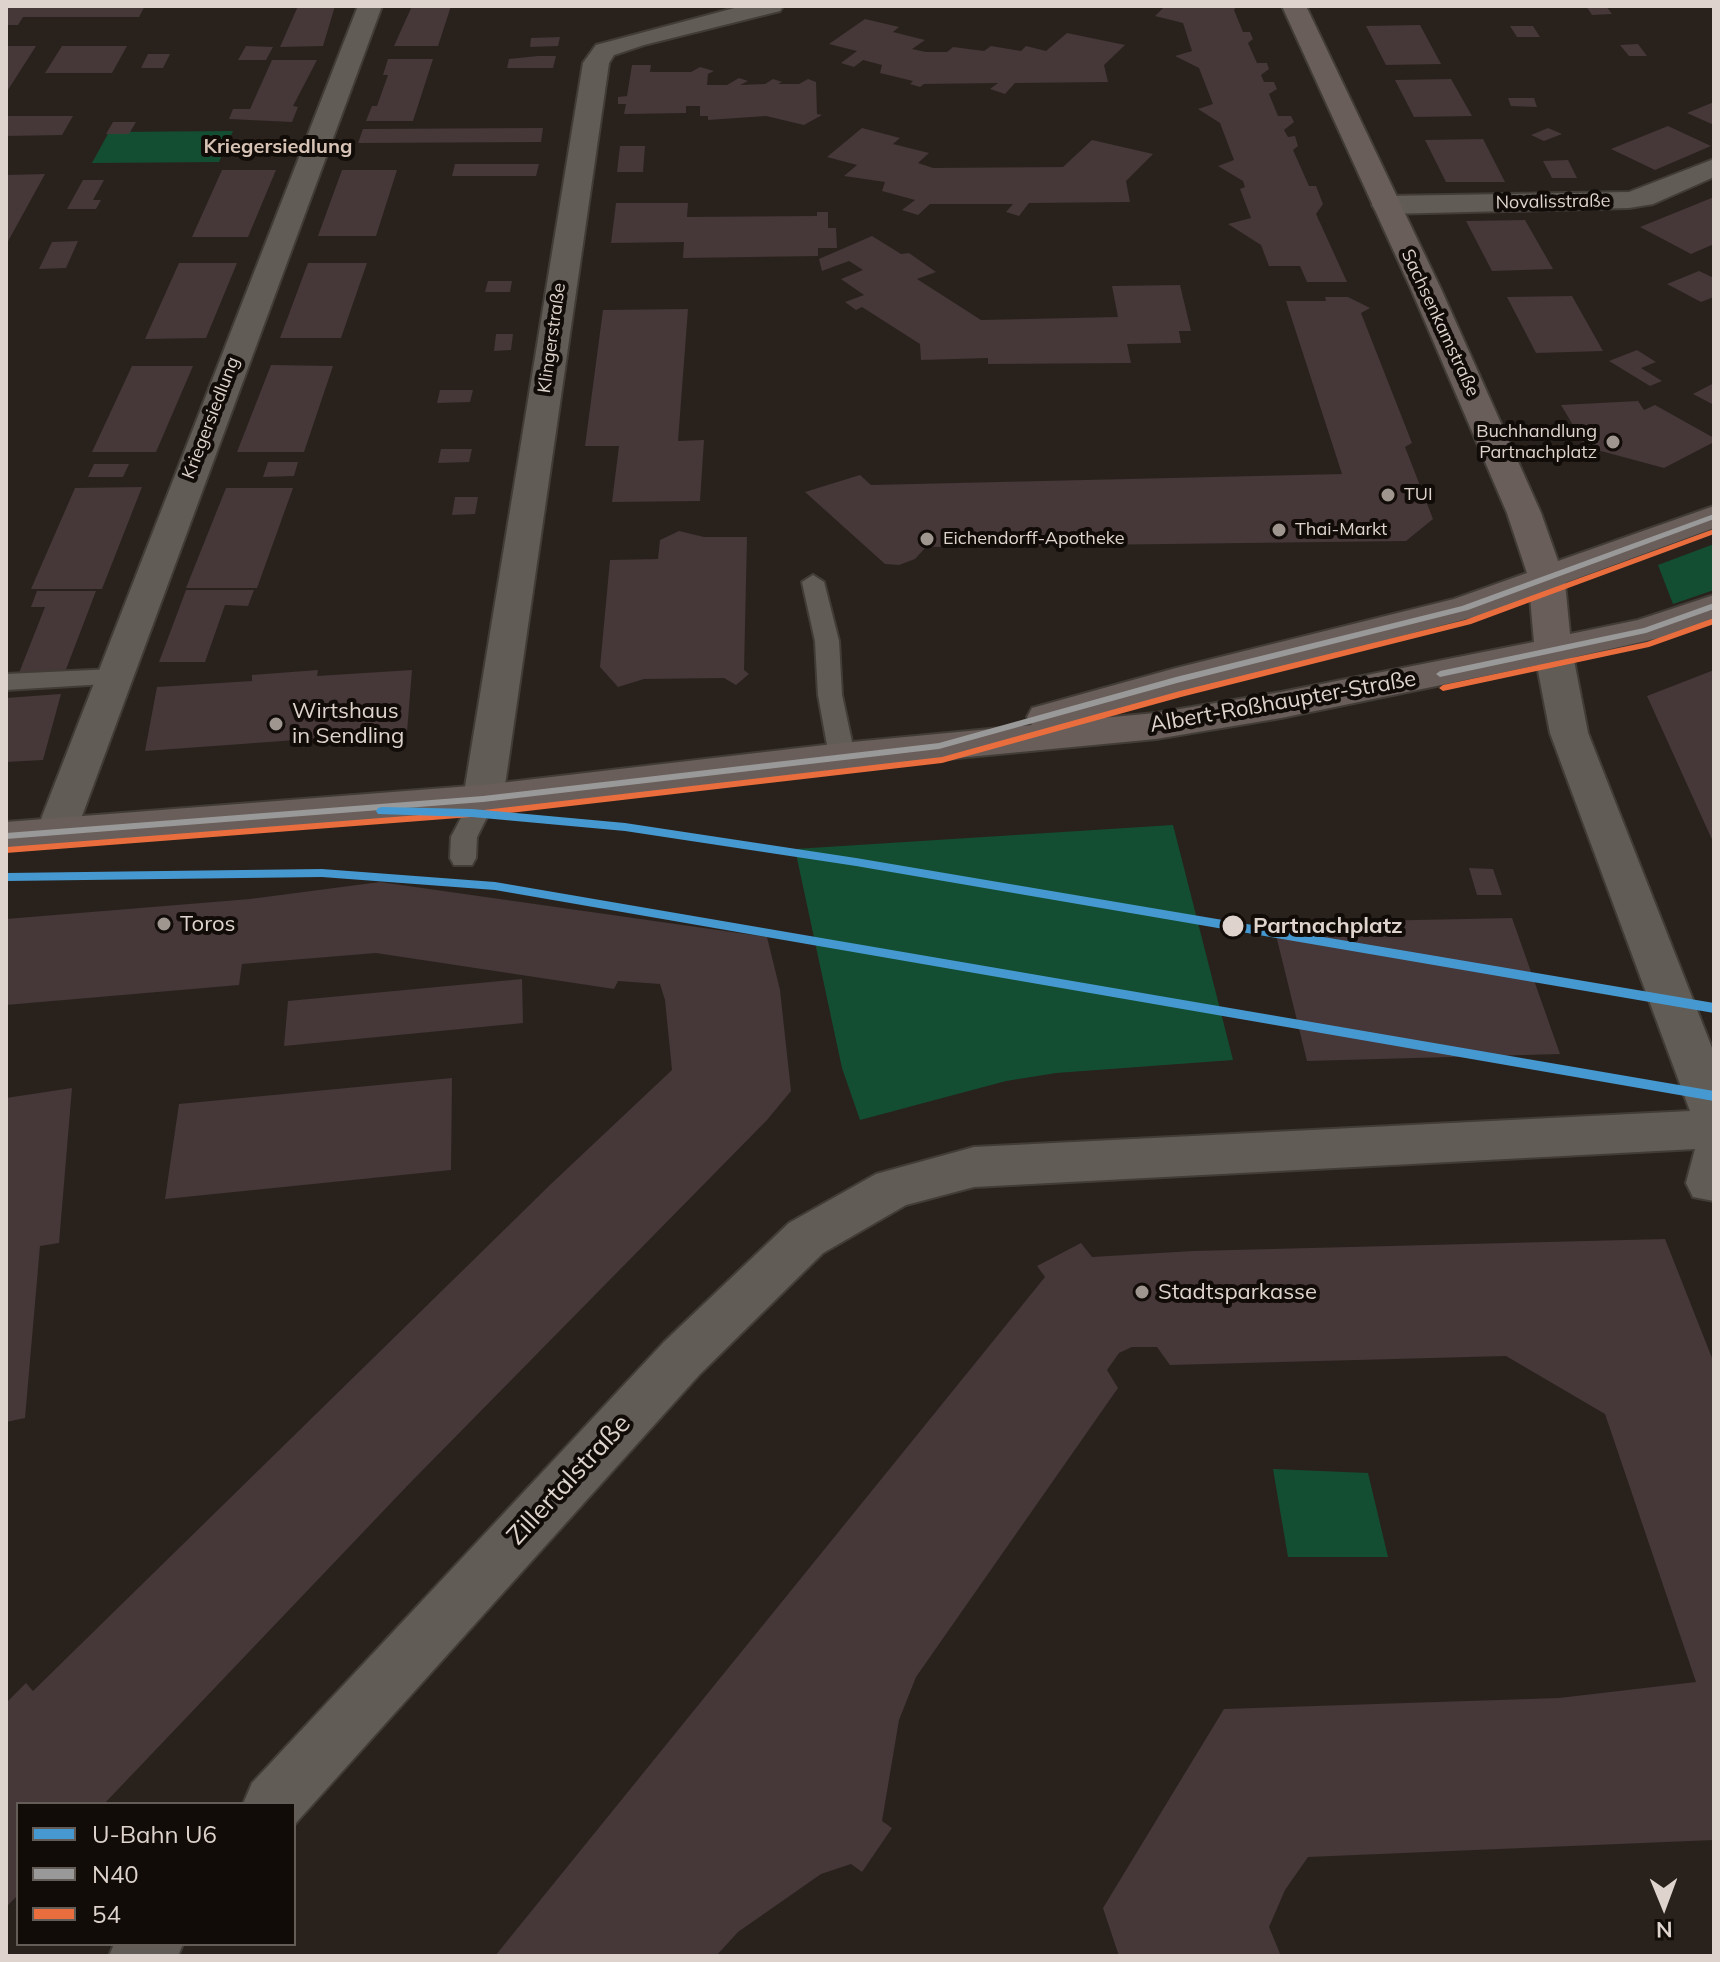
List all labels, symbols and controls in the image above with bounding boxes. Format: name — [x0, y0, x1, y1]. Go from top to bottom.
district label: Kriegersiedlung — [204, 135, 352, 159]
street label: Novalisstraße — [1495, 190, 1611, 214]
street label: Sachsenkamstraße — [1396, 246, 1484, 400]
street label: Klingerstraße — [534, 281, 570, 395]
street label: Kriegersiedlung — [178, 354, 244, 482]
place label: Buchhandlung Partnachplatz — [1476, 421, 1597, 464]
marker: Buchhandlung Partnachplatz — [1604, 433, 1622, 451]
place label: TUI — [1404, 484, 1433, 506]
marker: TUI — [1379, 486, 1397, 504]
place label: Thai-Markt — [1295, 519, 1387, 541]
marker: Thai-Markt — [1270, 521, 1288, 539]
place label: Eichendorff-Apotheke — [943, 528, 1125, 550]
marker: Eichendorff-Apotheke — [918, 530, 936, 548]
street label: Albert-Roßhaupter-Straße — [1148, 666, 1418, 738]
place label: Wirtshaus in Sendling — [292, 698, 404, 750]
marker: Wirtshaus in Sendling — [267, 715, 285, 733]
place label: Toros — [180, 911, 235, 937]
marker: Partnachplatz — [1220, 913, 1246, 939]
place label: Partnachplatz — [1253, 913, 1403, 939]
marker: Toros — [155, 915, 173, 933]
place label: Stadtsparkasse — [1158, 1279, 1317, 1305]
marker: Stadtsparkasse — [1133, 1283, 1151, 1301]
street label: Zillertalstraße — [501, 1408, 637, 1552]
legend — [16, 1802, 296, 1946]
text: U-Bahn U6 — [92, 1819, 217, 1849]
text: N40 — [92, 1859, 139, 1889]
north arrow — [1624, 1866, 1704, 1946]
text: 54 — [92, 1899, 121, 1929]
text: N — [1656, 1916, 1673, 1944]

